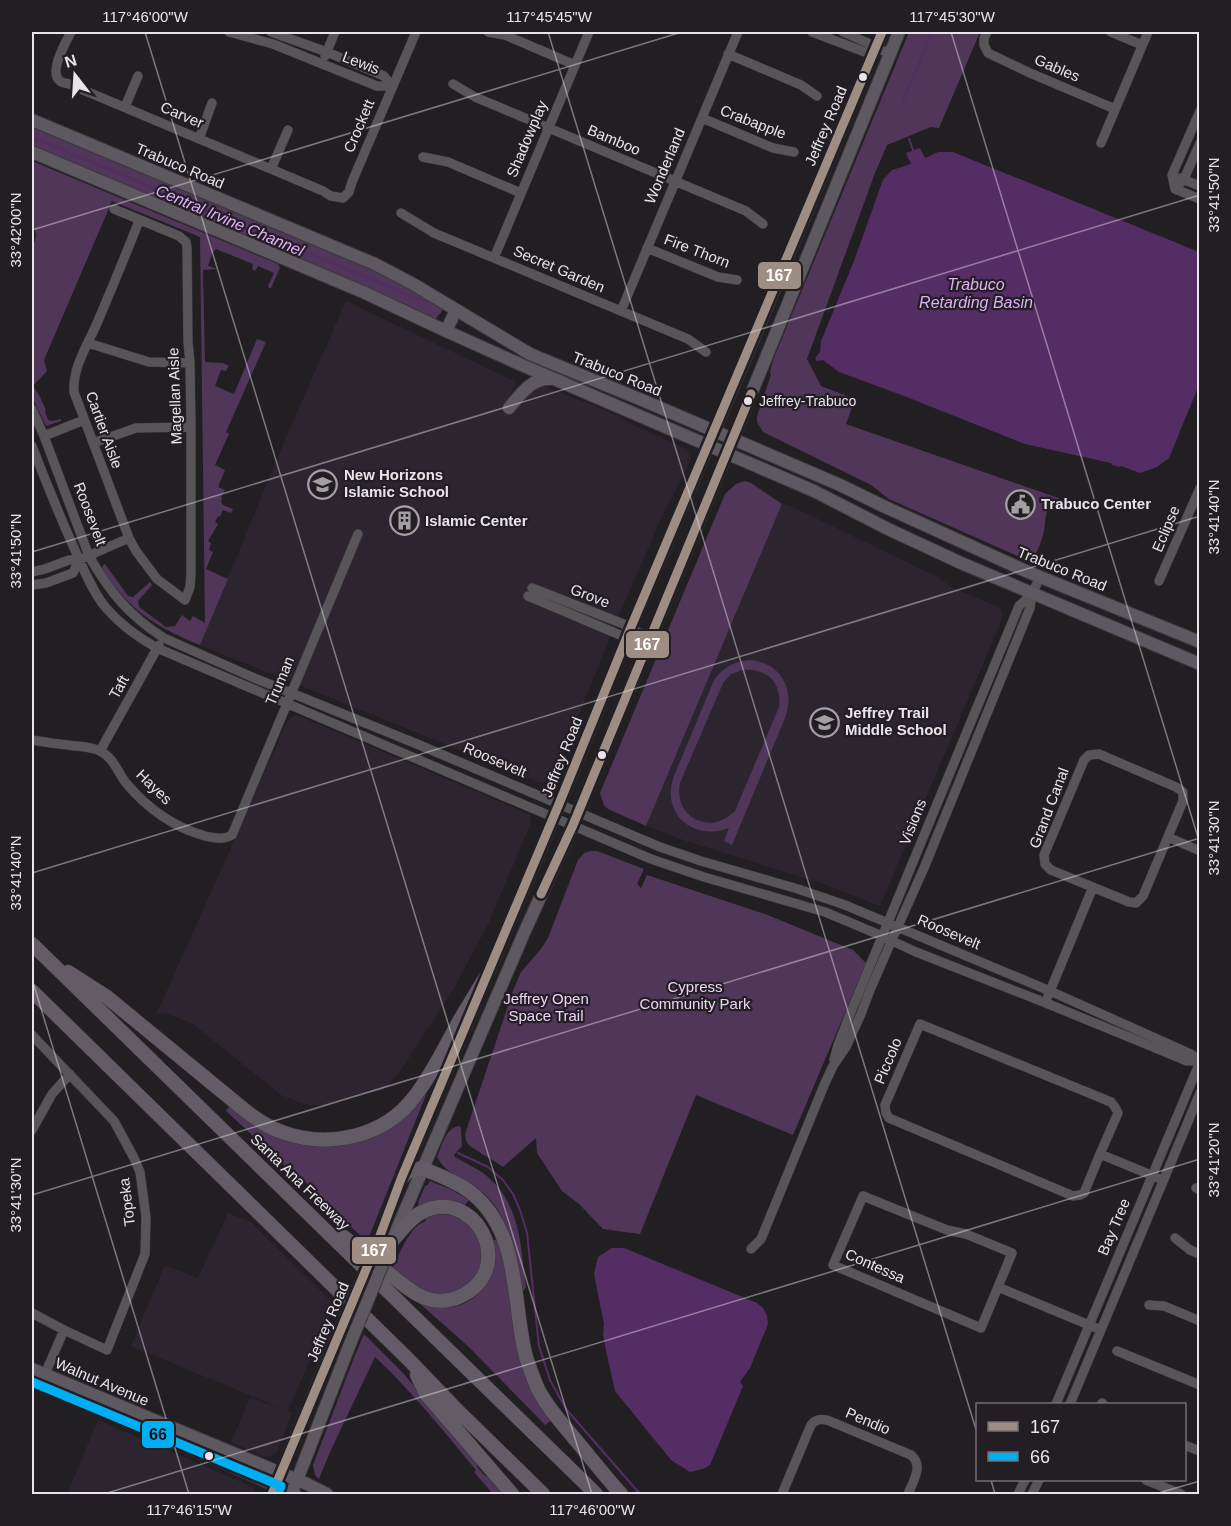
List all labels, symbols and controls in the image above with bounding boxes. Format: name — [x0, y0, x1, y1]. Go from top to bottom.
text: 117°46'00"W — [102, 8, 189, 25]
text: 117°45'45"W — [506, 8, 593, 25]
text: 117°45'30"W — [909, 8, 996, 25]
north arrow — [45, 45, 105, 105]
street label: Lewis — [340, 48, 382, 77]
street label: Gables — [1032, 50, 1082, 85]
text: N — [63, 51, 79, 71]
unlabelled marker — [857, 71, 869, 83]
street label: Jeffrey Road — [801, 83, 850, 168]
street label: Crockett — [340, 96, 378, 155]
street label: Shadowplay — [503, 97, 551, 180]
street label: Carver — [158, 98, 206, 131]
street label: Crabapple — [718, 101, 789, 142]
street label: Bamboo — [585, 121, 643, 158]
street label: Wonderland — [641, 125, 688, 206]
street label: Trabuco Road — [133, 139, 227, 192]
text: 33°41'50"N — [1205, 157, 1222, 233]
water label: Central Irvine Channel — [153, 182, 307, 260]
text: 33°42'00"N — [7, 192, 24, 268]
street label: Fire Thorn — [662, 230, 732, 271]
street label: Secret Garden — [511, 242, 607, 295]
line badge: 167 — [757, 261, 802, 290]
text: 167 — [766, 267, 792, 284]
water label: Trabuco Retarding Basin — [919, 276, 1033, 311]
street label: Magellan Aisle — [164, 347, 185, 445]
street label: Trabuco Road — [570, 348, 664, 399]
street label: Cartier Aisle — [83, 389, 126, 471]
place label: Jeffrey-Trabuco — [759, 393, 856, 409]
marker: Jeffrey-Trabuco — [742, 395, 754, 407]
place label: New Horizons Islamic School — [344, 466, 449, 500]
school or university icon: New Horizons Islamic School — [307, 468, 339, 500]
text: 33°41'40"N — [1205, 479, 1222, 555]
street label: Roosevelt — [71, 480, 111, 549]
public building icon: Trabuco Center — [1004, 488, 1036, 520]
place label: Trabuco Center — [1041, 495, 1151, 512]
street label: Eclipse — [1148, 503, 1183, 554]
building icon: Islamic Center — [388, 505, 420, 537]
place label: Islamic Center — [425, 512, 528, 529]
text: 33°41'50"N — [7, 513, 24, 589]
street label: Trabuco Road — [1015, 543, 1109, 594]
street label: Grove — [568, 580, 612, 611]
line badge: 167 — [625, 630, 670, 659]
text: 167 — [634, 636, 660, 653]
street label: Truman — [262, 654, 297, 708]
street label: Taft — [105, 671, 132, 701]
place label: Jeffrey Trail Middle School — [845, 704, 947, 738]
school or university icon: Jeffrey Trail Middle School — [808, 706, 840, 738]
street label: Jeffrey Road — [538, 714, 585, 799]
street label: Roosevelt — [461, 739, 530, 781]
unlabelled marker — [596, 749, 608, 761]
street label: Grand Canal — [1025, 765, 1072, 851]
street label: Hayes — [133, 766, 176, 808]
street label: Visions — [896, 796, 929, 847]
text: 33°41'30"N — [1205, 800, 1222, 876]
text: 33°41'40"N — [7, 835, 24, 911]
street label: Roosevelt — [915, 911, 984, 953]
park label: Cypress Community Park — [640, 978, 751, 1012]
park label: Jeffrey Open Space Trail — [503, 990, 589, 1024]
street label: Piccolo — [870, 1035, 905, 1086]
text: 33°41'20"N — [1205, 1122, 1222, 1198]
street label: Santa Ana Freeway — [247, 1130, 354, 1234]
text: 33°41'30"N — [7, 1157, 24, 1233]
street label: Topeka — [115, 1176, 138, 1227]
street label: Bay Tree — [1094, 1196, 1133, 1258]
line badge: 167 — [351, 1236, 397, 1265]
text: 167 — [361, 1242, 387, 1259]
street label: Contessa — [843, 1245, 908, 1286]
street label: Jeffrey Road — [303, 1279, 352, 1364]
street label: Walnut Avenue — [53, 1354, 152, 1409]
legend — [976, 1403, 1186, 1481]
street label: Pendio — [843, 1404, 893, 1437]
text: 167 — [1030, 1417, 1060, 1437]
line badge: 66 — [141, 1420, 175, 1449]
text: 66 — [149, 1426, 167, 1443]
text: 66 — [1030, 1447, 1050, 1467]
unlabelled marker — [203, 1450, 215, 1462]
text: 117°46'15"W — [146, 1501, 233, 1518]
text: 117°46'00"W — [549, 1501, 636, 1518]

